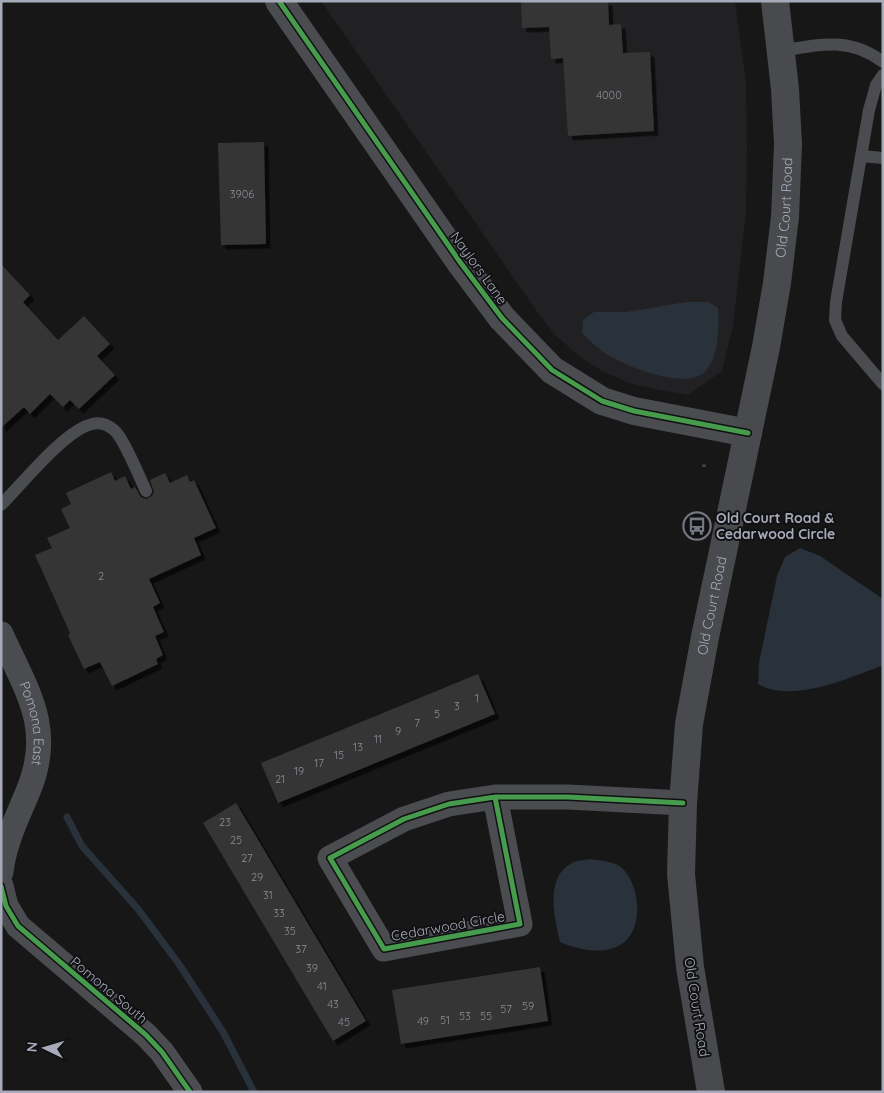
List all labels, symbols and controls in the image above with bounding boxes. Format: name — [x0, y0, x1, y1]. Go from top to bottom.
house number: 4000 — [596, 88, 622, 102]
street label: Old Court Road — [771, 157, 796, 259]
house number: 3906 — [230, 187, 254, 201]
street label: Naylors Lane — [446, 228, 512, 308]
place label: Old Court Road & Cedarwood Circle — [716, 509, 835, 543]
bus stop icon: Old Court Road & Cedarwood Circle — [682, 511, 712, 541]
street label: Old Court Road — [693, 555, 731, 656]
house number: 2 — [98, 569, 104, 583]
street label: Pomona East — [15, 678, 48, 767]
house number: 1 — [475, 691, 479, 705]
house number: 3 — [454, 699, 460, 713]
house number: 5 — [434, 707, 440, 721]
house number: 7 — [414, 716, 420, 730]
house number: 9 — [395, 724, 401, 738]
house number: 11 — [374, 732, 382, 746]
house number: 13 — [353, 740, 363, 754]
house number: 15 — [334, 748, 344, 762]
house number: 17 — [314, 756, 324, 770]
house number: 19 — [294, 764, 304, 778]
house number: 21 — [275, 772, 285, 786]
house number: 23 — [219, 815, 231, 829]
house number: 25 — [230, 833, 242, 847]
house number: 27 — [241, 851, 253, 865]
house number: 29 — [251, 870, 263, 884]
house number: 31 — [263, 888, 273, 902]
house number: 33 — [273, 906, 285, 920]
street label: Cedarwood Circle — [390, 907, 506, 945]
house number: 35 — [284, 924, 296, 938]
house number: 37 — [295, 942, 307, 956]
street label: Pomona South — [67, 952, 151, 1028]
street label: Old Court Road — [680, 956, 714, 1058]
house number: 39 — [306, 961, 318, 975]
house number: 41 — [317, 979, 327, 993]
house number: 43 — [327, 997, 339, 1011]
house number: 59 — [522, 999, 534, 1013]
house number: 57 — [500, 1002, 512, 1016]
house number: 53 — [459, 1009, 471, 1023]
house number: 55 — [480, 1009, 492, 1023]
house number: 51 — [440, 1013, 450, 1027]
house number: 49 — [417, 1014, 429, 1028]
house number: 45 — [338, 1015, 350, 1029]
north arrow — [20, 1023, 70, 1073]
text: N — [23, 1041, 41, 1053]

